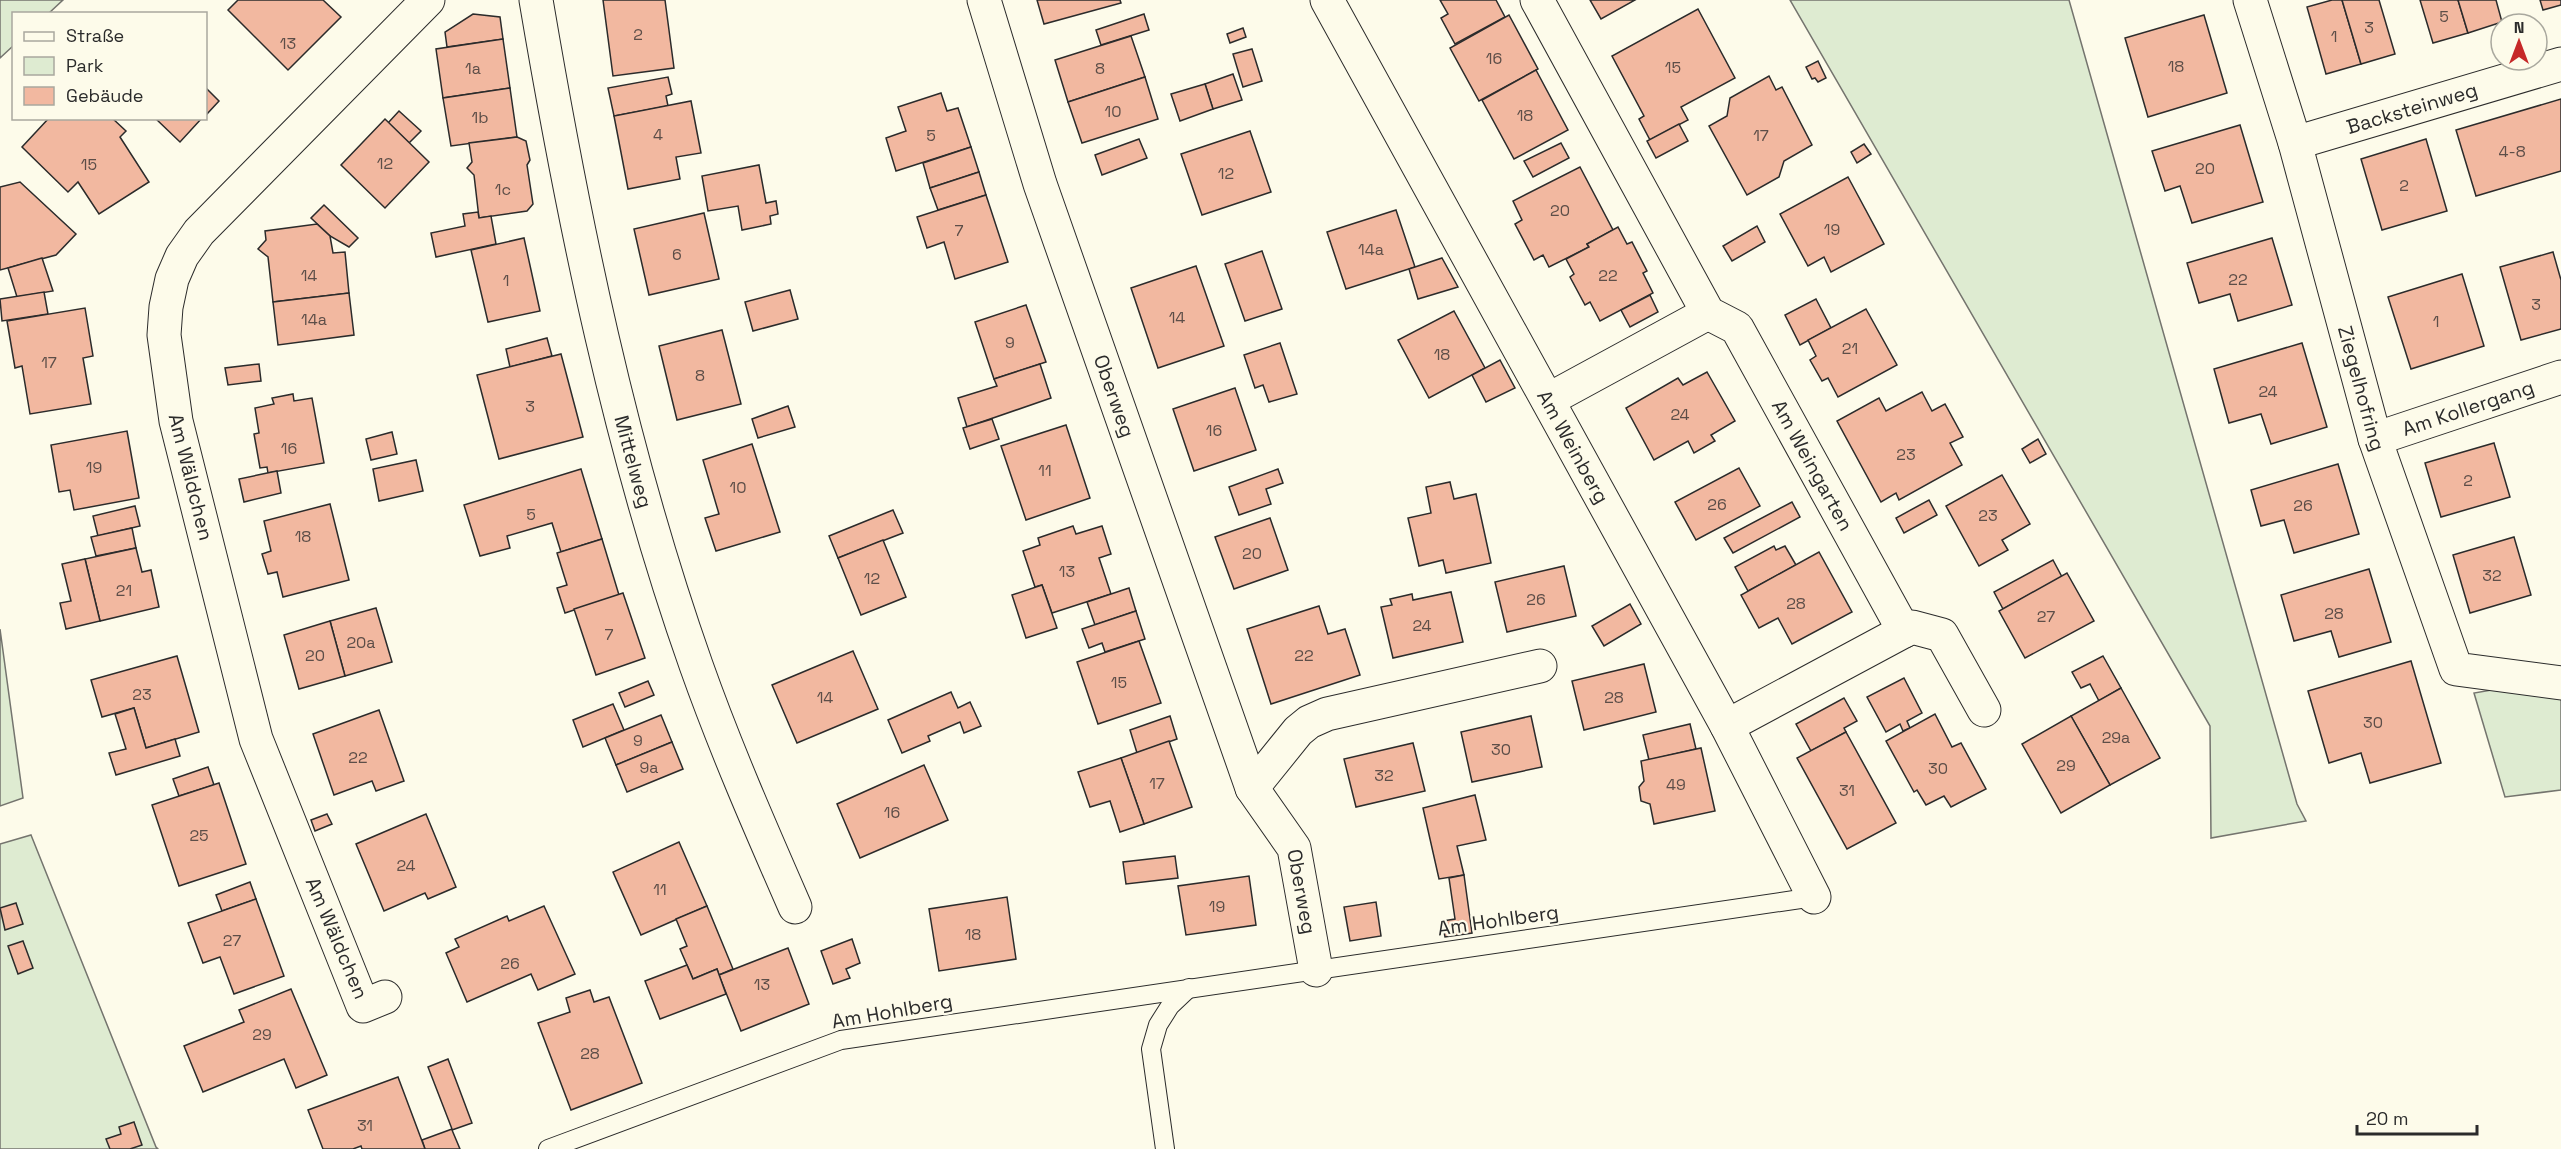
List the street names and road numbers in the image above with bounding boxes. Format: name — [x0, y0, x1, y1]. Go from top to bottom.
street label: Backsteinweg — [2343, 77, 2481, 140]
street label: Ziegelhofring — [2332, 323, 2391, 454]
street label: Oberweg — [1088, 351, 1141, 441]
street label: Am Kollergang — [2399, 374, 2537, 442]
street label: Am Weinberg — [1531, 385, 1615, 508]
street label: Am Weingarten — [1766, 395, 1859, 535]
street label: Am Wäldchen — [163, 411, 219, 543]
street label: Mittelweg — [609, 412, 658, 511]
street label: Oberweg — [1281, 847, 1322, 936]
street label: Am Wäldchen — [300, 873, 374, 1003]
street label: Am Hohlberg — [1436, 899, 1560, 941]
street label: Am Hohlberg — [830, 988, 954, 1034]

